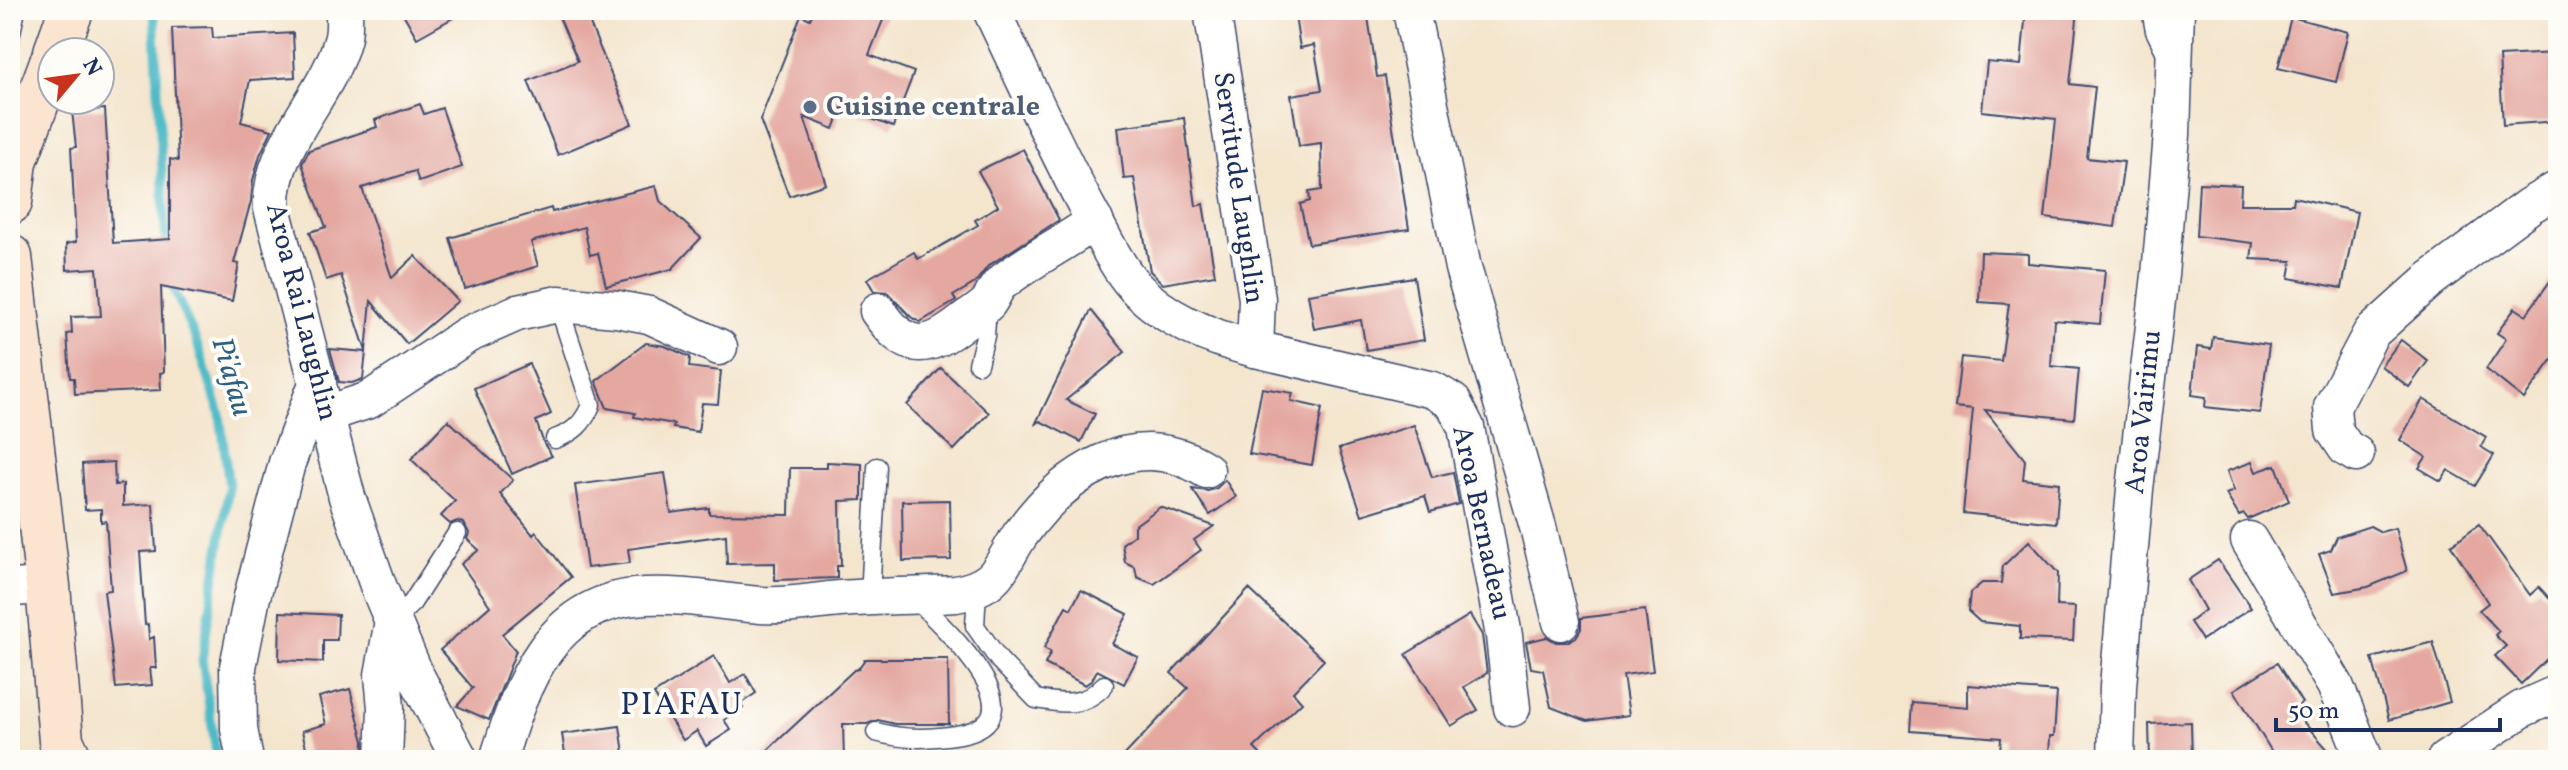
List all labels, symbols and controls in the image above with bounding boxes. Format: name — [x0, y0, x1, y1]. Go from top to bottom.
north arrow — [36, 36, 116, 116]
text: N — [74, 53, 109, 82]
street label: Servitude Laughlin — [1202, 69, 1274, 307]
place label: Cuisine centrale — [826, 88, 1040, 127]
marker: Cuisine centrale — [801, 98, 819, 116]
street label: Aroa Rai Laughlin — [255, 199, 347, 425]
street label: Aroa Vairimu — [2116, 328, 2172, 496]
water label: Pi'afau — [200, 332, 262, 422]
street label: Aroa Bernadeau — [1441, 422, 1521, 624]
scale bar — [2276, 682, 2500, 732]
district label: PIAFAU — [620, 684, 744, 728]
text: 50 m — [2288, 695, 2340, 729]

